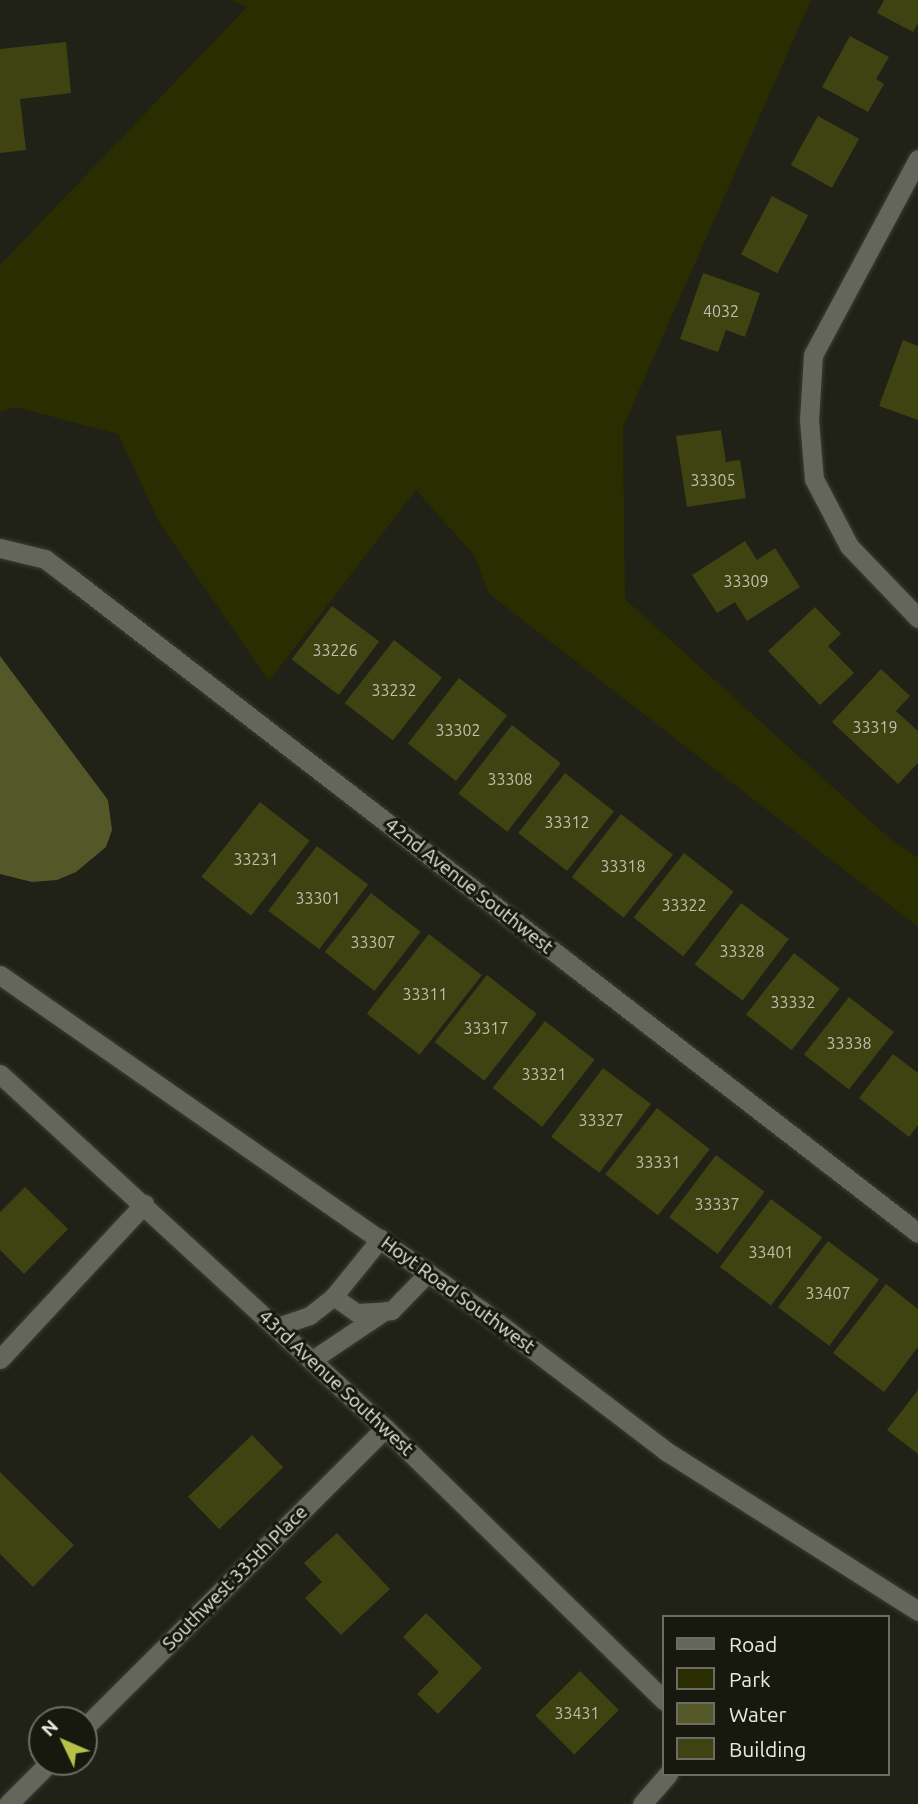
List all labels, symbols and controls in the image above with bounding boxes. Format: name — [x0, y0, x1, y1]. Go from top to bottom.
house number: 4032 — [703, 301, 739, 321]
house number: 33305 — [690, 470, 736, 490]
house number: 33309 — [723, 571, 769, 591]
house number: 33226 — [312, 640, 358, 660]
house number: 33232 — [371, 680, 417, 700]
house number: 33319 — [852, 717, 898, 737]
house number: 33302 — [435, 720, 481, 740]
house number: 33308 — [487, 769, 533, 789]
house number: 33312 — [544, 812, 590, 832]
street label: 42nd Avenue Southwest — [380, 813, 558, 959]
house number: 33231 — [233, 849, 279, 869]
house number: 33318 — [600, 856, 646, 876]
house number: 33301 — [295, 888, 341, 908]
house number: 33322 — [661, 895, 707, 915]
house number: 33307 — [350, 932, 396, 952]
house number: 33328 — [719, 941, 765, 961]
house number: 33311 — [402, 984, 448, 1004]
house number: 33332 — [770, 992, 816, 1012]
house number: 33317 — [463, 1018, 509, 1038]
house number: 33338 — [826, 1033, 872, 1053]
house number: 33321 — [521, 1064, 567, 1084]
house number: 33327 — [578, 1110, 624, 1130]
house number: 33331 — [635, 1152, 681, 1172]
house number: 33337 — [694, 1194, 740, 1214]
street label: Hoyt Road Southwest — [377, 1232, 539, 1358]
house number: 33401 — [748, 1242, 794, 1262]
house number: 33407 — [805, 1283, 851, 1303]
street label: 43rd Avenue Southwest — [254, 1305, 418, 1461]
street label: Southwest 335th Place — [158, 1501, 312, 1655]
legend — [662, 1615, 890, 1776]
text: Road — [729, 1632, 777, 1656]
text: Park — [729, 1667, 771, 1691]
text: Water — [729, 1702, 787, 1726]
house number: 33431 — [554, 1703, 600, 1723]
north arrow — [28, 1706, 98, 1776]
text: N — [36, 1715, 62, 1741]
text: Building — [729, 1737, 806, 1761]

